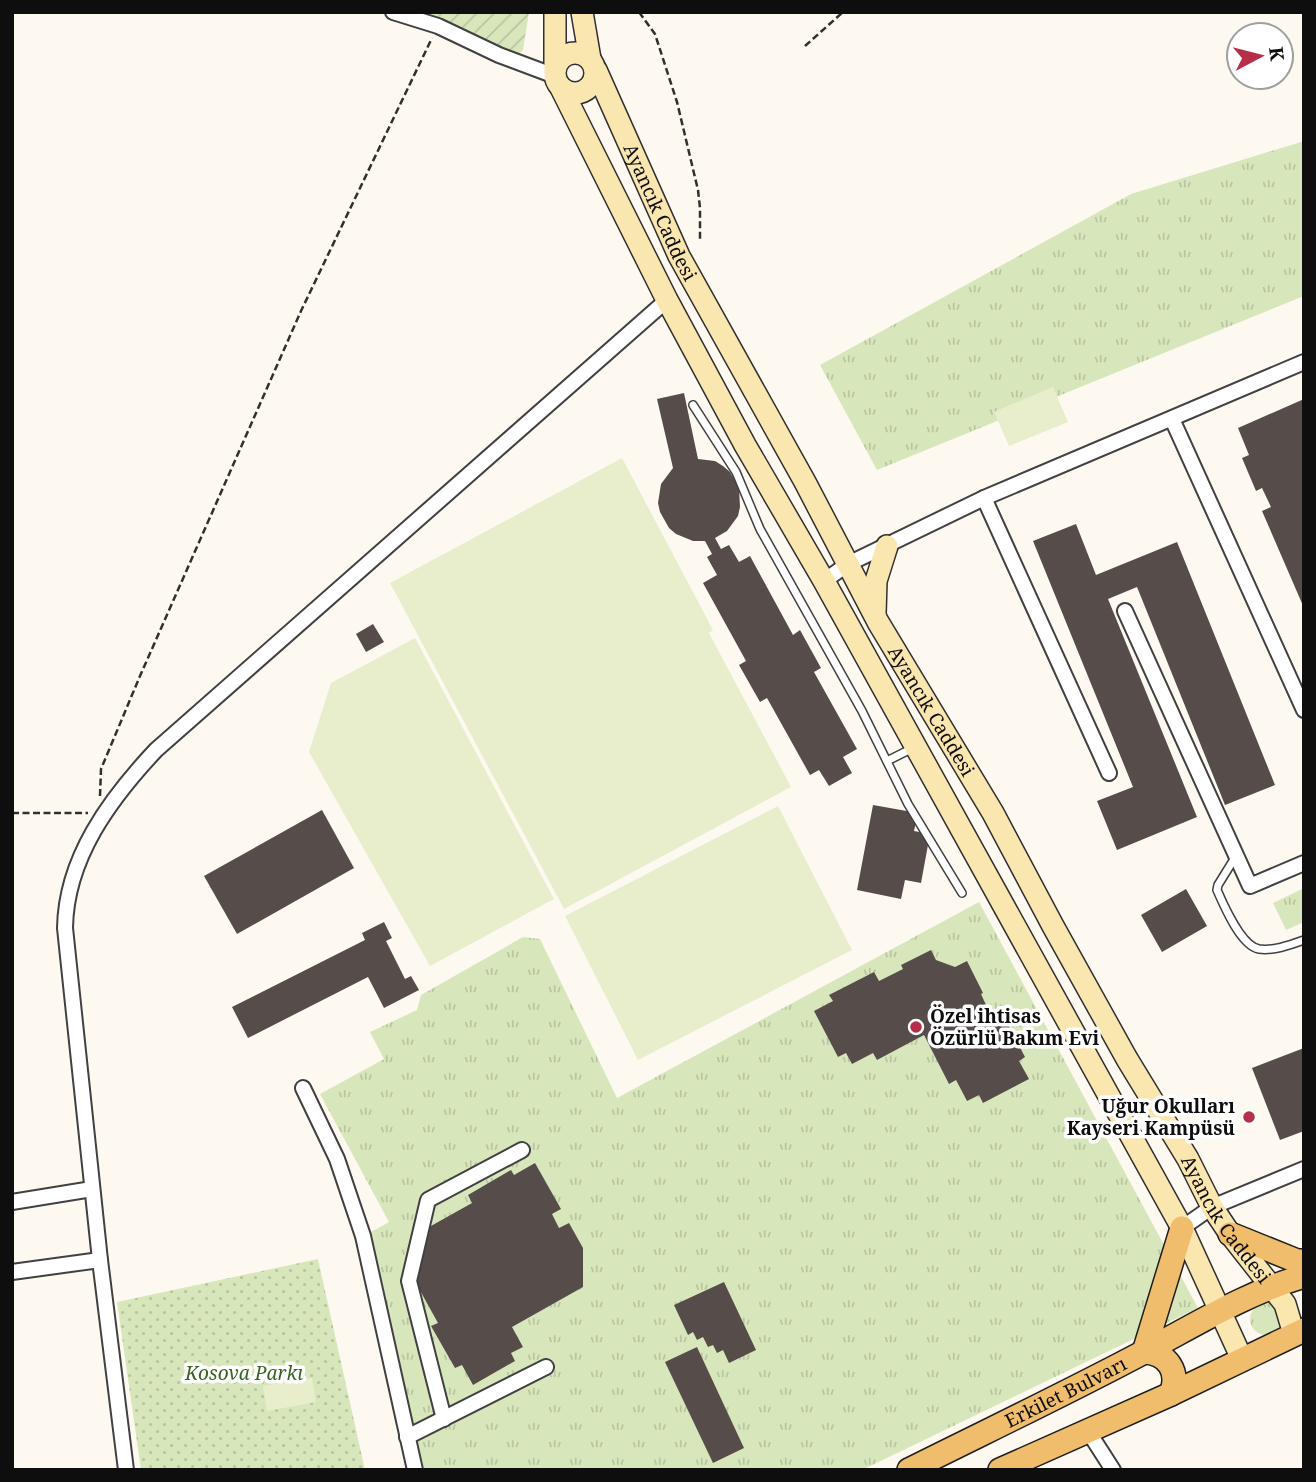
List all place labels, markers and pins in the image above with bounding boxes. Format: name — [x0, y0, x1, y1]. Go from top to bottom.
place label: Özel ihtisas Özürlü Bakım Evi — [930, 1003, 1099, 1051]
marker: Özel ihtisas Özürlü Bakım Evi — [908, 1019, 924, 1035]
place label: Uğur Okulları Kayseri Kampüsü — [1067, 1093, 1235, 1141]
marker: Uğur Okulları Kayseri Kampüsü — [1241, 1109, 1257, 1125]

